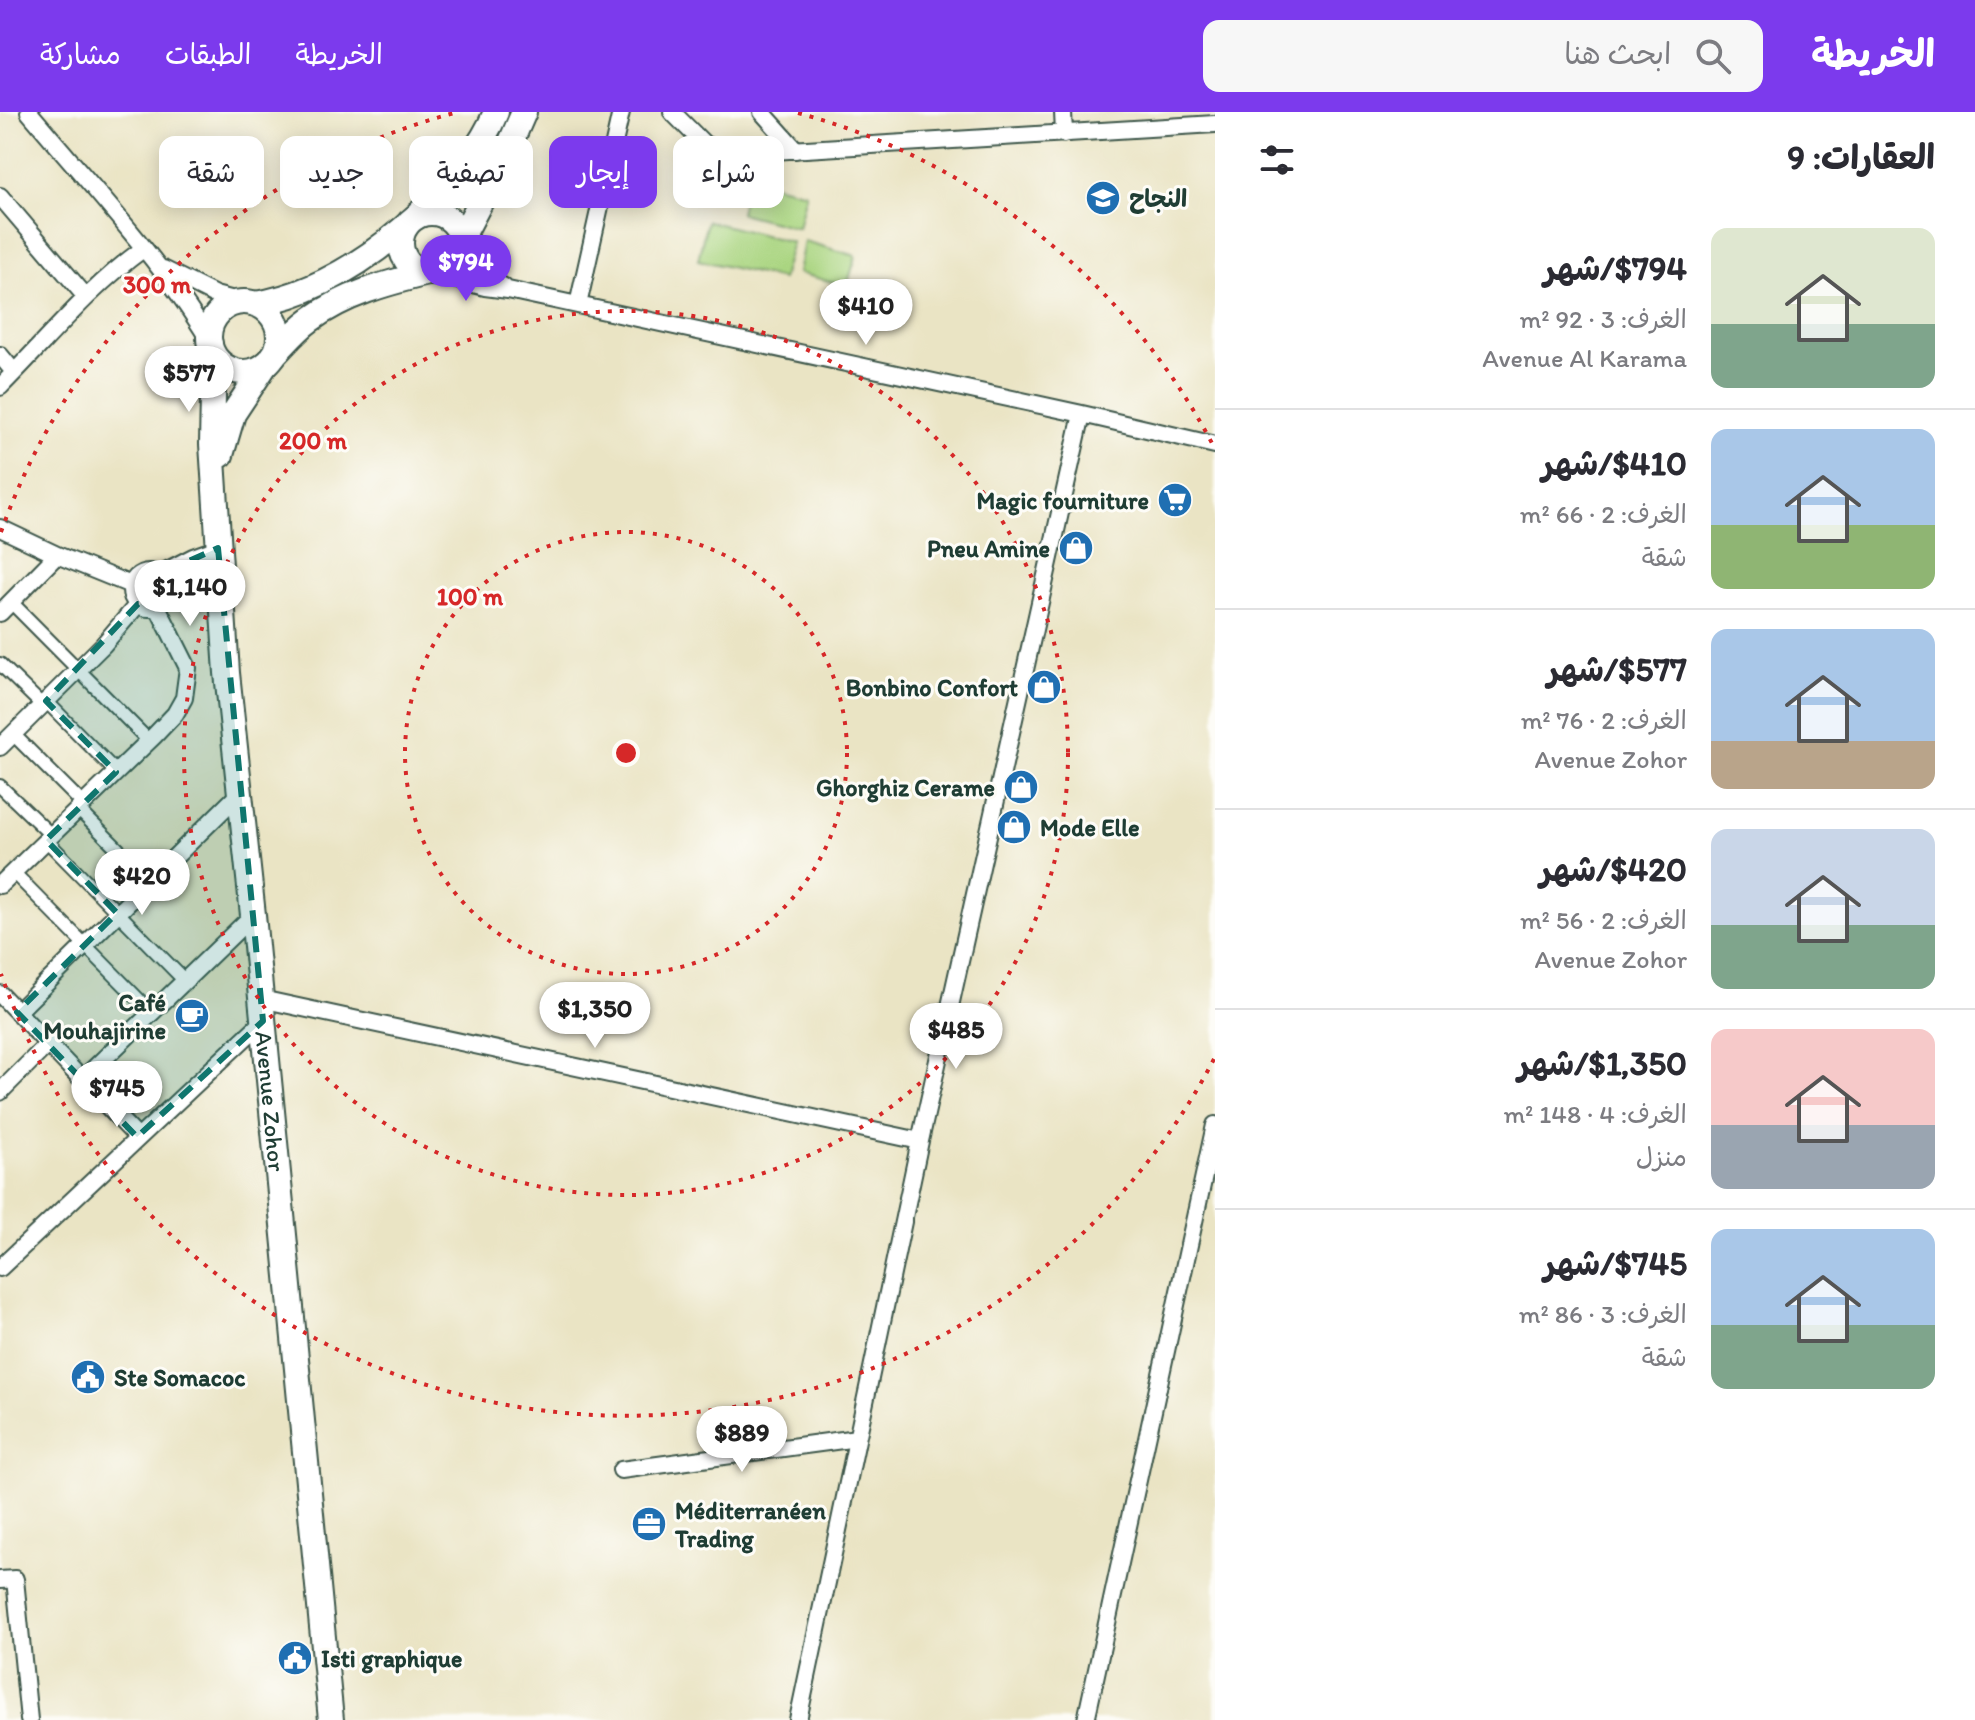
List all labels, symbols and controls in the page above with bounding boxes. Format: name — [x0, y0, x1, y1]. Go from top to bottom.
search box — [1203, 20, 1763, 92]
text: الخريطة — [1811, 31, 1935, 77]
icon: search — [1691, 34, 1735, 78]
text: ابحث هنا — [1564, 35, 1671, 72]
text: مشاركة — [40, 37, 121, 71]
text: الطبقات — [165, 37, 251, 71]
text: الخريطة — [295, 37, 383, 71]
chip: شقة — [159, 136, 264, 208]
chip: جديد — [280, 136, 393, 208]
chip: تصفية — [409, 136, 533, 208]
chip: إيجار — [549, 136, 657, 208]
chip: شراء — [673, 136, 784, 208]
text: العقارات: 9 — [1787, 137, 1935, 178]
icon: filters — [1255, 138, 1299, 182]
school or university icon: النجاح — [1084, 179, 1122, 217]
place label: النجاح — [1129, 184, 1187, 214]
pin: $794 — [419, 235, 513, 303]
text: $794 — [438, 245, 494, 277]
text: $794/شهر — [1544, 248, 1687, 289]
icon: home — [1775, 260, 1871, 356]
text: 300 m — [123, 270, 192, 299]
pin: $410 — [819, 279, 913, 347]
text: $410 — [838, 289, 894, 321]
text: الغرف: 3 · 92 m² — [1520, 303, 1687, 335]
text: Avenue Al Karama — [1482, 342, 1687, 374]
pin: $577 — [142, 346, 236, 414]
text: $577 — [163, 356, 215, 388]
text: 200 m — [279, 426, 348, 455]
text: $410/شهر — [1542, 443, 1687, 484]
icon: home — [1775, 461, 1871, 557]
supermarket icon: Magic fourniture — [1156, 481, 1194, 519]
place label: Magic fourniture — [976, 486, 1149, 516]
text: الغرف: 2 · 66 m² — [1520, 498, 1687, 530]
shop icon: Pneu Amine — [1057, 529, 1095, 567]
place label: Pneu Amine — [927, 534, 1050, 563]
text: شقة — [1642, 541, 1687, 573]
pin: $1,140 — [125, 560, 255, 628]
text: $1,140 — [152, 570, 228, 602]
text: 100 m — [437, 582, 504, 611]
text: $577/شهر — [1547, 649, 1687, 690]
icon: home — [1775, 661, 1871, 757]
shop icon: Bonbino Confort — [1025, 668, 1063, 706]
place label: Bonbino Confort — [846, 673, 1018, 702]
text: الغرف: 2 · 76 m² — [1521, 704, 1687, 736]
centre of rings — [612, 739, 640, 767]
text: Avenue Zohor — [1534, 743, 1687, 775]
shop icon: Ghorghiz Cerame — [1002, 768, 1040, 806]
place label: Ghorghiz Cerame — [816, 773, 995, 803]
shop icon: Mode Elle — [995, 808, 1033, 846]
place label: Mode Elle — [1040, 813, 1140, 842]
pin: $420 — [95, 849, 189, 917]
text: $420/شهر — [1540, 849, 1687, 890]
text: $420 — [113, 859, 171, 891]
icon: home — [1775, 861, 1871, 957]
text: الغرف: 2 · 56 m² — [1520, 904, 1687, 936]
text: Avenue Zohor — [1534, 943, 1687, 975]
pin: $1,350 — [530, 982, 660, 1050]
place label: Café Mouhajirine — [44, 988, 166, 1046]
text: $1,350 — [557, 992, 633, 1024]
cafe icon: Café Mouhajirine — [173, 997, 211, 1035]
pin: $485 — [909, 1003, 1003, 1071]
text: $485 — [928, 1013, 984, 1045]
street label: Avenue Zohor — [250, 1030, 292, 1173]
text: $1,350/شهر — [1518, 1043, 1687, 1084]
pin: $745 — [70, 1061, 164, 1129]
icon: home — [1775, 1061, 1871, 1157]
text: $745 — [89, 1071, 145, 1103]
text: الغرف: 4 · 148 m² — [1503, 1098, 1687, 1130]
text: منزل — [1636, 1141, 1687, 1173]
text: $745/شهر — [1544, 1243, 1687, 1284]
icon: home — [1775, 1261, 1871, 1357]
text: الغرف: 3 · 86 m² — [1519, 1298, 1687, 1330]
text: شقة — [1642, 1341, 1687, 1373]
public building icon: Ste Somacoc — [69, 1358, 107, 1396]
place label: Ste Somacoc — [114, 1363, 246, 1392]
pin: $889 — [695, 1406, 789, 1474]
text: $889 — [714, 1416, 770, 1448]
place label: Méditerranéen Trading — [674, 1496, 826, 1554]
office icon: Méditerranéen Trading — [630, 1505, 668, 1543]
public building icon: Isti graphique — [276, 1639, 314, 1677]
place label: Isti graphique — [321, 1644, 462, 1674]

